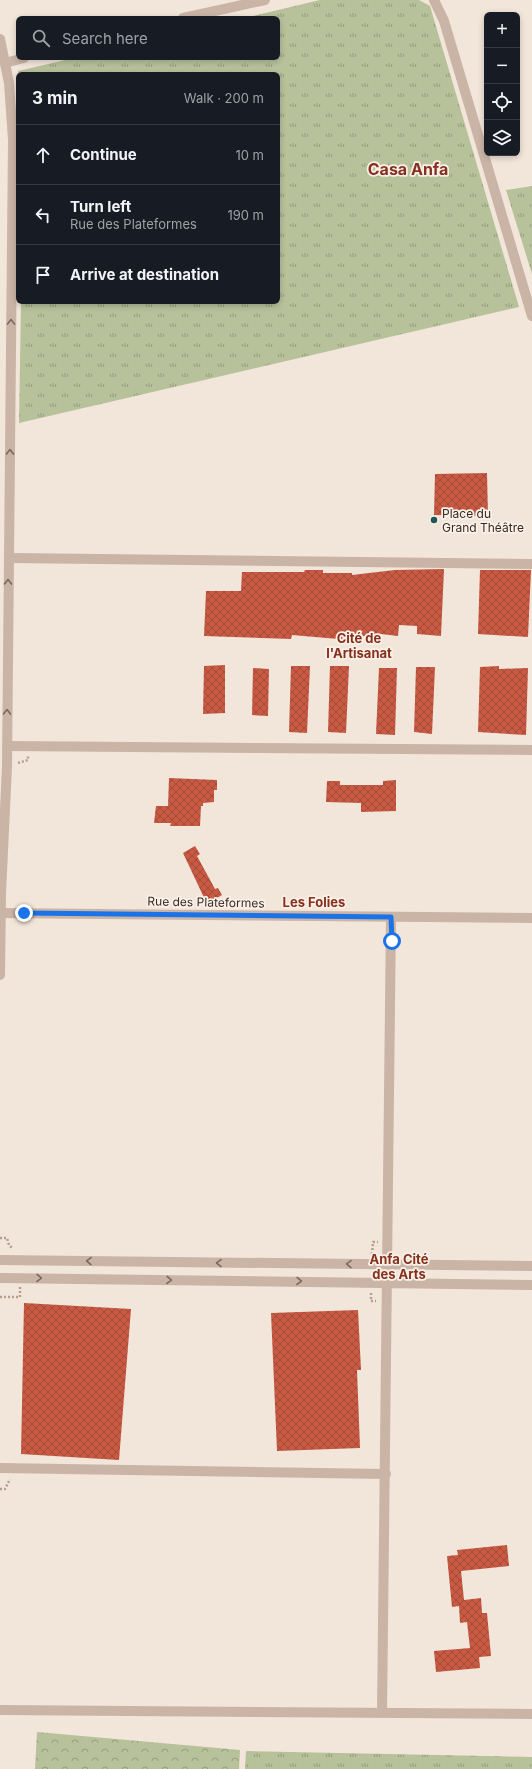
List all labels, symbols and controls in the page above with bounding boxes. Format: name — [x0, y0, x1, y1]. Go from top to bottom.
map controls — [484, 12, 520, 156]
button: + — [484, 12, 520, 48]
search box — [16, 16, 280, 60]
icon: search — [30, 27, 52, 49]
text: Search here — [62, 29, 148, 48]
button: − — [484, 48, 520, 84]
button: locate — [484, 84, 520, 120]
text: 3 min — [32, 88, 78, 108]
text: Walk · 200 m — [184, 90, 264, 106]
button: layers — [484, 120, 520, 156]
icon: ahead — [32, 144, 54, 166]
text: Continue — [70, 145, 137, 164]
text: 10 m — [235, 147, 264, 163]
district label: Casa Anfa — [368, 159, 448, 179]
text: Turn left — [70, 197, 131, 216]
icon: left — [32, 204, 54, 226]
text: 190 m — [227, 207, 264, 223]
text: Rue des Plateformes — [70, 216, 197, 232]
icon: arrive — [32, 264, 54, 286]
text: Arrive at destination — [70, 265, 219, 284]
one-way arrow — [7, 319, 15, 325]
one-way arrow — [6, 449, 14, 455]
place label: Place du Grand Théâtre — [442, 506, 524, 535]
marker: Place du Grand Théâtre — [429, 515, 439, 525]
one-way arrow — [4, 579, 12, 585]
district label: Cité de l'Artisanat — [326, 630, 392, 661]
one-way arrow — [3, 709, 11, 715]
street label: Rue des Plateformes — [147, 893, 265, 911]
district label: Les Folies — [283, 894, 345, 910]
route end — [15, 904, 33, 922]
route start — [383, 932, 401, 950]
district label: Anfa Cité des Arts — [370, 1251, 429, 1282]
one-way arrow — [86, 1257, 92, 1265]
one-way arrow — [216, 1258, 222, 1267]
one-way arrow — [346, 1260, 352, 1268]
one-way arrow — [36, 1274, 42, 1282]
one-way arrow — [166, 1276, 172, 1284]
one-way arrow — [296, 1277, 302, 1285]

